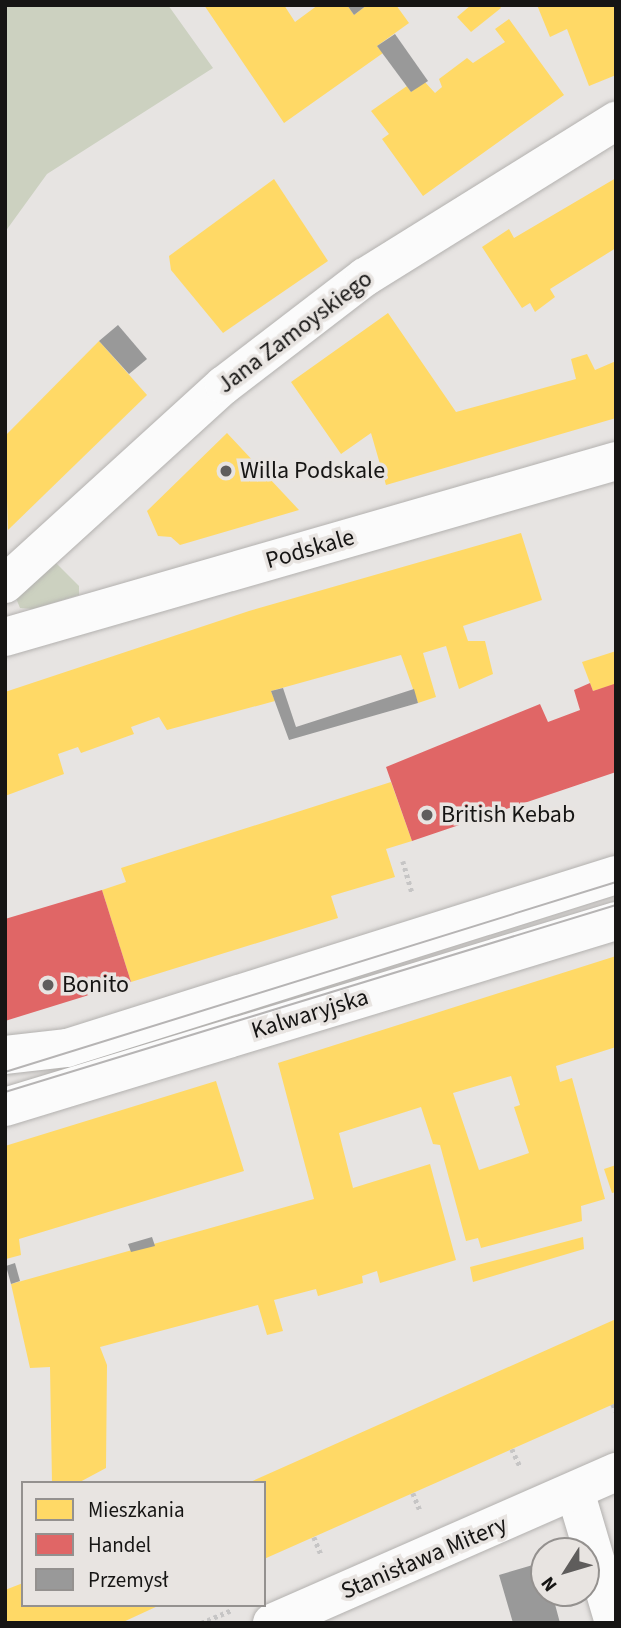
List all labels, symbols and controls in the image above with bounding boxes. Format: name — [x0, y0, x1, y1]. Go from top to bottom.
street label: Jana Zamoyskiego — [212, 264, 378, 400]
place label: Willa Podskale — [240, 457, 385, 485]
marker: Willa Podskale — [218, 463, 234, 479]
street label: Podskale — [262, 523, 358, 575]
place label: British Kebab — [441, 801, 575, 829]
marker: British Kebab — [419, 807, 435, 823]
place label: Bonito — [62, 971, 129, 999]
marker: Bonito — [40, 977, 56, 993]
street label: Kalwaryjska — [248, 983, 372, 1045]
legend — [21, 1481, 266, 1607]
text: Mieszkania — [88, 1495, 185, 1525]
street label: Stanisława Mitery — [337, 1510, 511, 1606]
text: Handel — [88, 1530, 151, 1560]
north arrow — [530, 1537, 600, 1607]
text: Przemysł — [88, 1565, 169, 1595]
text: N — [535, 1571, 564, 1597]

